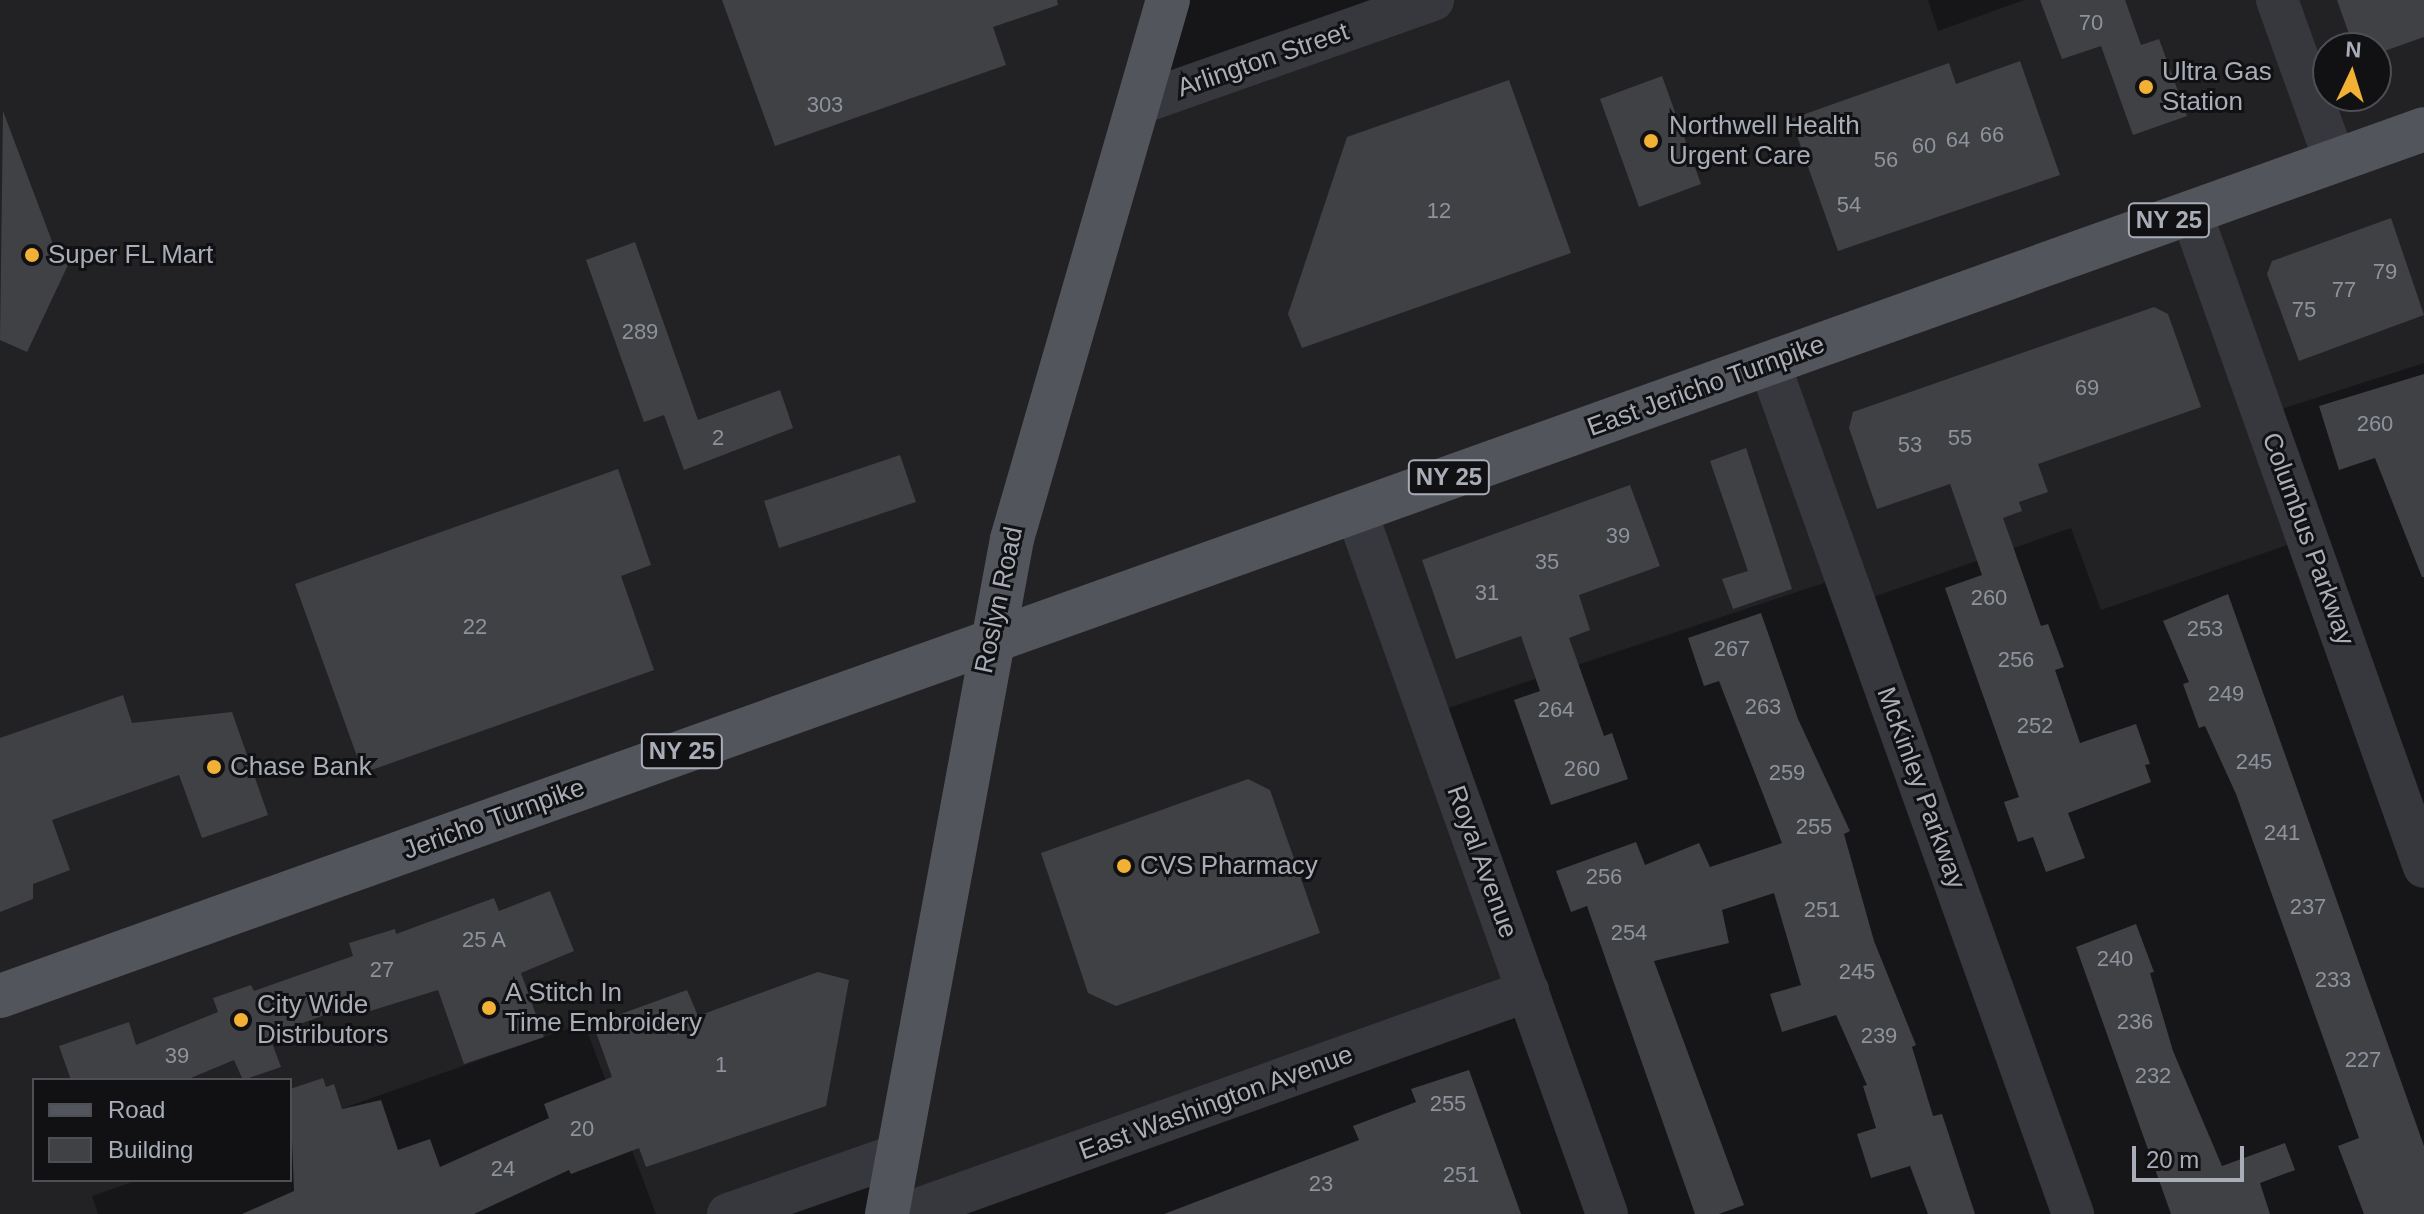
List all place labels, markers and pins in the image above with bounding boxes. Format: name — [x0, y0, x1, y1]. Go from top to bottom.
place label: Ultra Gas Station — [2162, 56, 2272, 118]
marker: Ultra Gas Station — [2137, 78, 2155, 96]
place label: Northwell Health Urgent Care — [1669, 110, 1860, 172]
marker: Northwell Health Urgent Care — [1640, 130, 1662, 152]
place label: Super FL Mart — [48, 239, 214, 271]
marker: Super FL Mart — [23, 246, 41, 264]
place label: Chase Bank — [230, 751, 372, 783]
marker: Chase Bank — [205, 758, 223, 776]
place label: CVS Pharmacy — [1140, 850, 1318, 882]
marker: CVS Pharmacy — [1115, 857, 1133, 875]
place label: A Stitch In Time Embroidery — [505, 977, 702, 1038]
place label: City Wide Distributors — [257, 989, 388, 1050]
marker: A Stitch In Time Embroidery — [480, 999, 498, 1017]
marker: City Wide Distributors — [232, 1011, 250, 1029]

